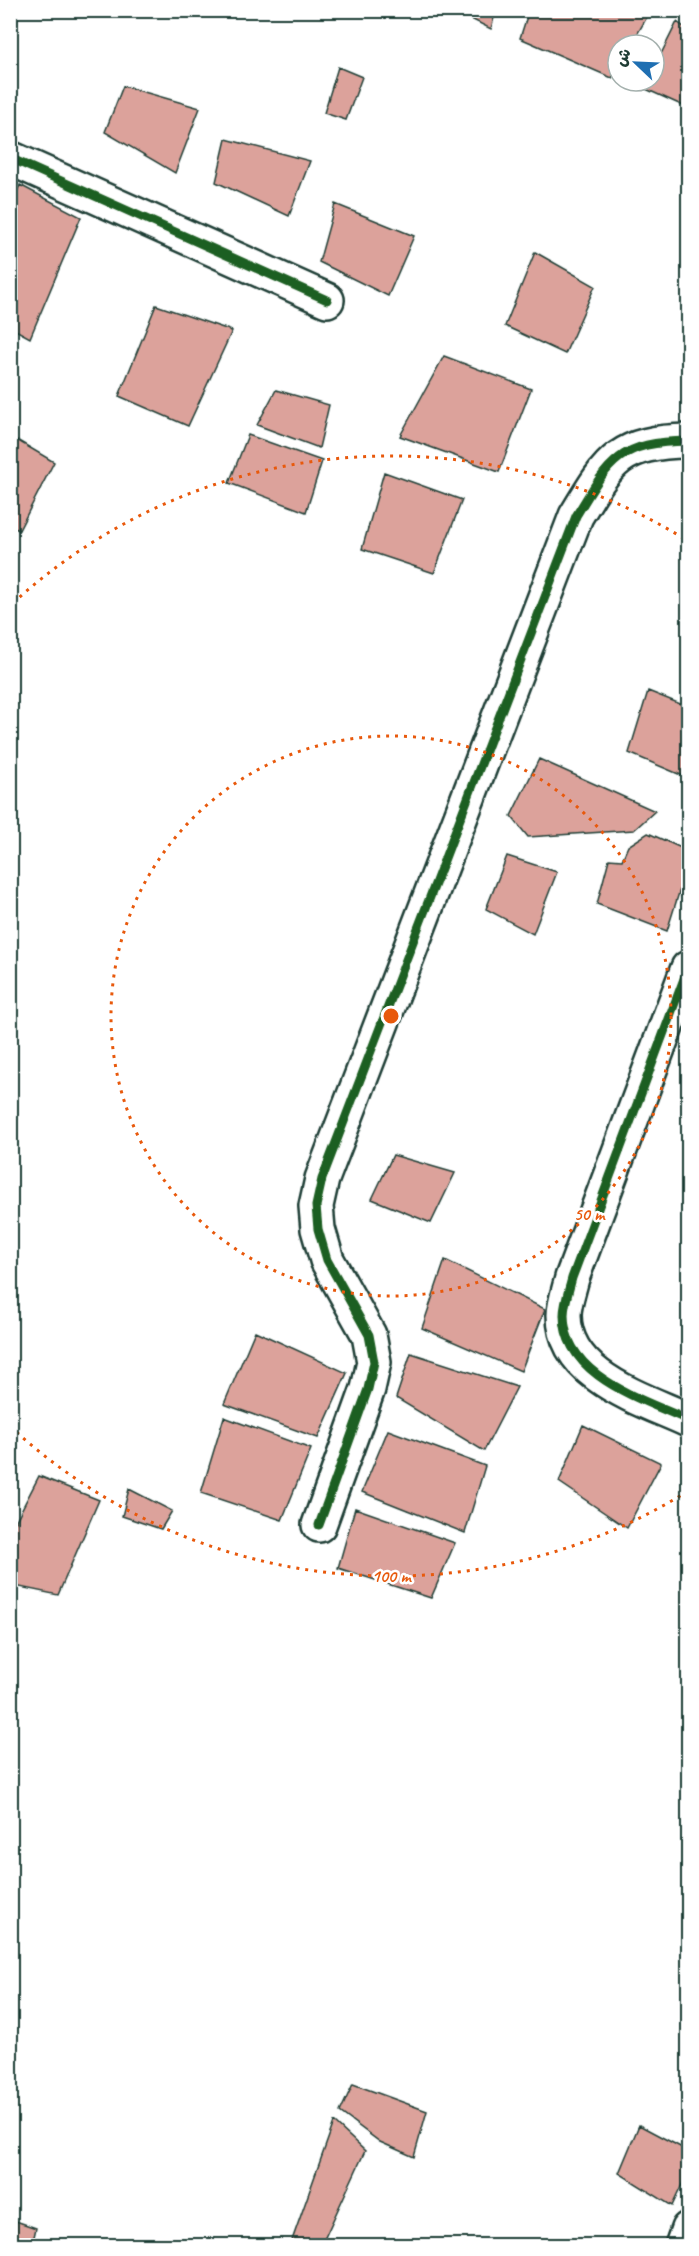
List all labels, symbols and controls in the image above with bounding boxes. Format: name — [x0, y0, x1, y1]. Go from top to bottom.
north arrow — [606, 33, 666, 93]
text: ش — [610, 46, 636, 70]
centre of rings — [381, 1006, 401, 1026]
text: 50 m — [574, 1203, 606, 1225]
text: 100 m — [372, 1565, 412, 1587]

